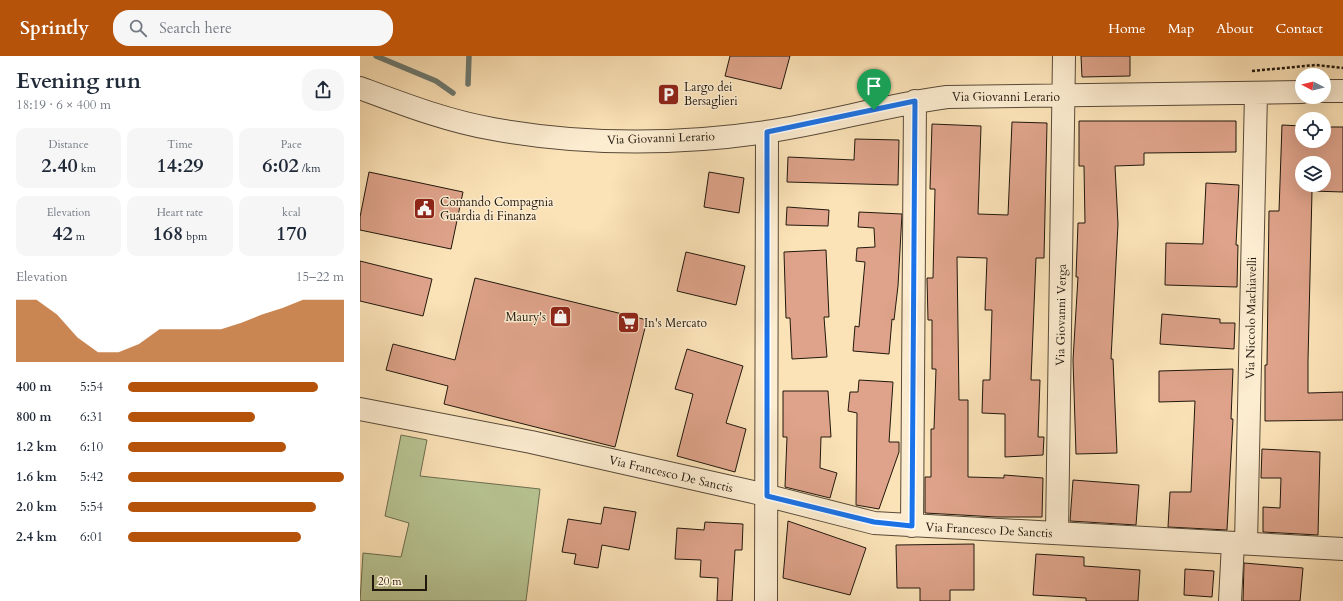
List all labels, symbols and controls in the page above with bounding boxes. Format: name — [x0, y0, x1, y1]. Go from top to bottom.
search box — [113, 10, 393, 46]
text: Sprintly — [20, 15, 89, 41]
icon: search — [127, 17, 149, 39]
text: Search here — [159, 18, 232, 38]
text: Home — [1108, 19, 1146, 38]
text: Map — [1168, 19, 1194, 38]
text: About — [1216, 19, 1253, 38]
text: Contact — [1275, 19, 1323, 38]
text: Evening run — [16, 66, 141, 96]
north arrow — [1295, 68, 1331, 104]
map controls — [1295, 68, 1331, 192]
button: share — [302, 69, 344, 111]
pin — [857, 69, 891, 110]
icon: arrive — [863, 75, 885, 97]
place label: Largo dei Bersaglieri — [684, 79, 738, 109]
parking icon: Largo dei Bersaglieri — [655, 81, 681, 107]
street label: Via Giovanni Lerario — [952, 89, 1060, 105]
text: 18:19 · 6 × 400 m — [16, 96, 111, 114]
button: locate — [1295, 112, 1331, 148]
street label: Via Giovanni Lerario — [607, 128, 716, 148]
text: Distance — [49, 137, 89, 152]
text: Time — [167, 137, 193, 152]
text: Pace — [281, 137, 302, 152]
text: 2.40 — [41, 152, 78, 179]
text: 14:29 — [157, 152, 203, 179]
text: 6:02 — [262, 152, 299, 179]
button: layers — [1295, 156, 1331, 192]
text: km — [78, 161, 96, 176]
text: /km — [299, 161, 320, 176]
place label: Comando Compagnia Guardia di Finanza — [440, 194, 554, 224]
public building icon: Comando Compagnia Guardia di Finanza — [412, 196, 438, 222]
text: Elevation — [47, 205, 91, 220]
text: Heart rate — [157, 205, 203, 220]
text: kcal — [282, 205, 301, 220]
text: 42 — [52, 220, 73, 247]
text: 168 — [153, 220, 183, 247]
text: 170 — [276, 220, 307, 247]
text: m — [73, 229, 85, 244]
text: bpm — [183, 229, 207, 244]
street label: Via Niccolo Machiavelli — [1242, 256, 1260, 379]
street label: Via Giovanni Verga — [1052, 263, 1070, 366]
text: Elevation — [16, 268, 68, 286]
text: 15–22 m — [296, 268, 344, 286]
shop icon: Maury's — [548, 304, 574, 330]
place label: Maury's — [505, 309, 546, 325]
supermarket icon: In's Mercato — [616, 310, 642, 336]
place label: In's Mercato — [644, 315, 707, 331]
text: 400 m — [16, 378, 51, 396]
text: 5:54 — [80, 378, 103, 396]
text: 800 m — [16, 408, 51, 426]
text: 6:31 — [80, 408, 103, 426]
text: 1.2 km — [16, 438, 57, 456]
text: 6:10 — [80, 438, 103, 456]
street label: Via Francesco De Sanctis — [607, 452, 735, 496]
text: 1.6 km — [16, 468, 57, 486]
text: 5:42 — [80, 468, 103, 486]
text: 2.0 km — [16, 498, 57, 516]
text: 5:54 — [80, 498, 103, 516]
street label: Via Francesco De Sanctis — [925, 519, 1053, 541]
text: 2.4 km — [16, 528, 57, 546]
text: 6:01 — [80, 528, 103, 546]
scale bar — [372, 573, 427, 592]
text: 20 m — [378, 574, 402, 589]

